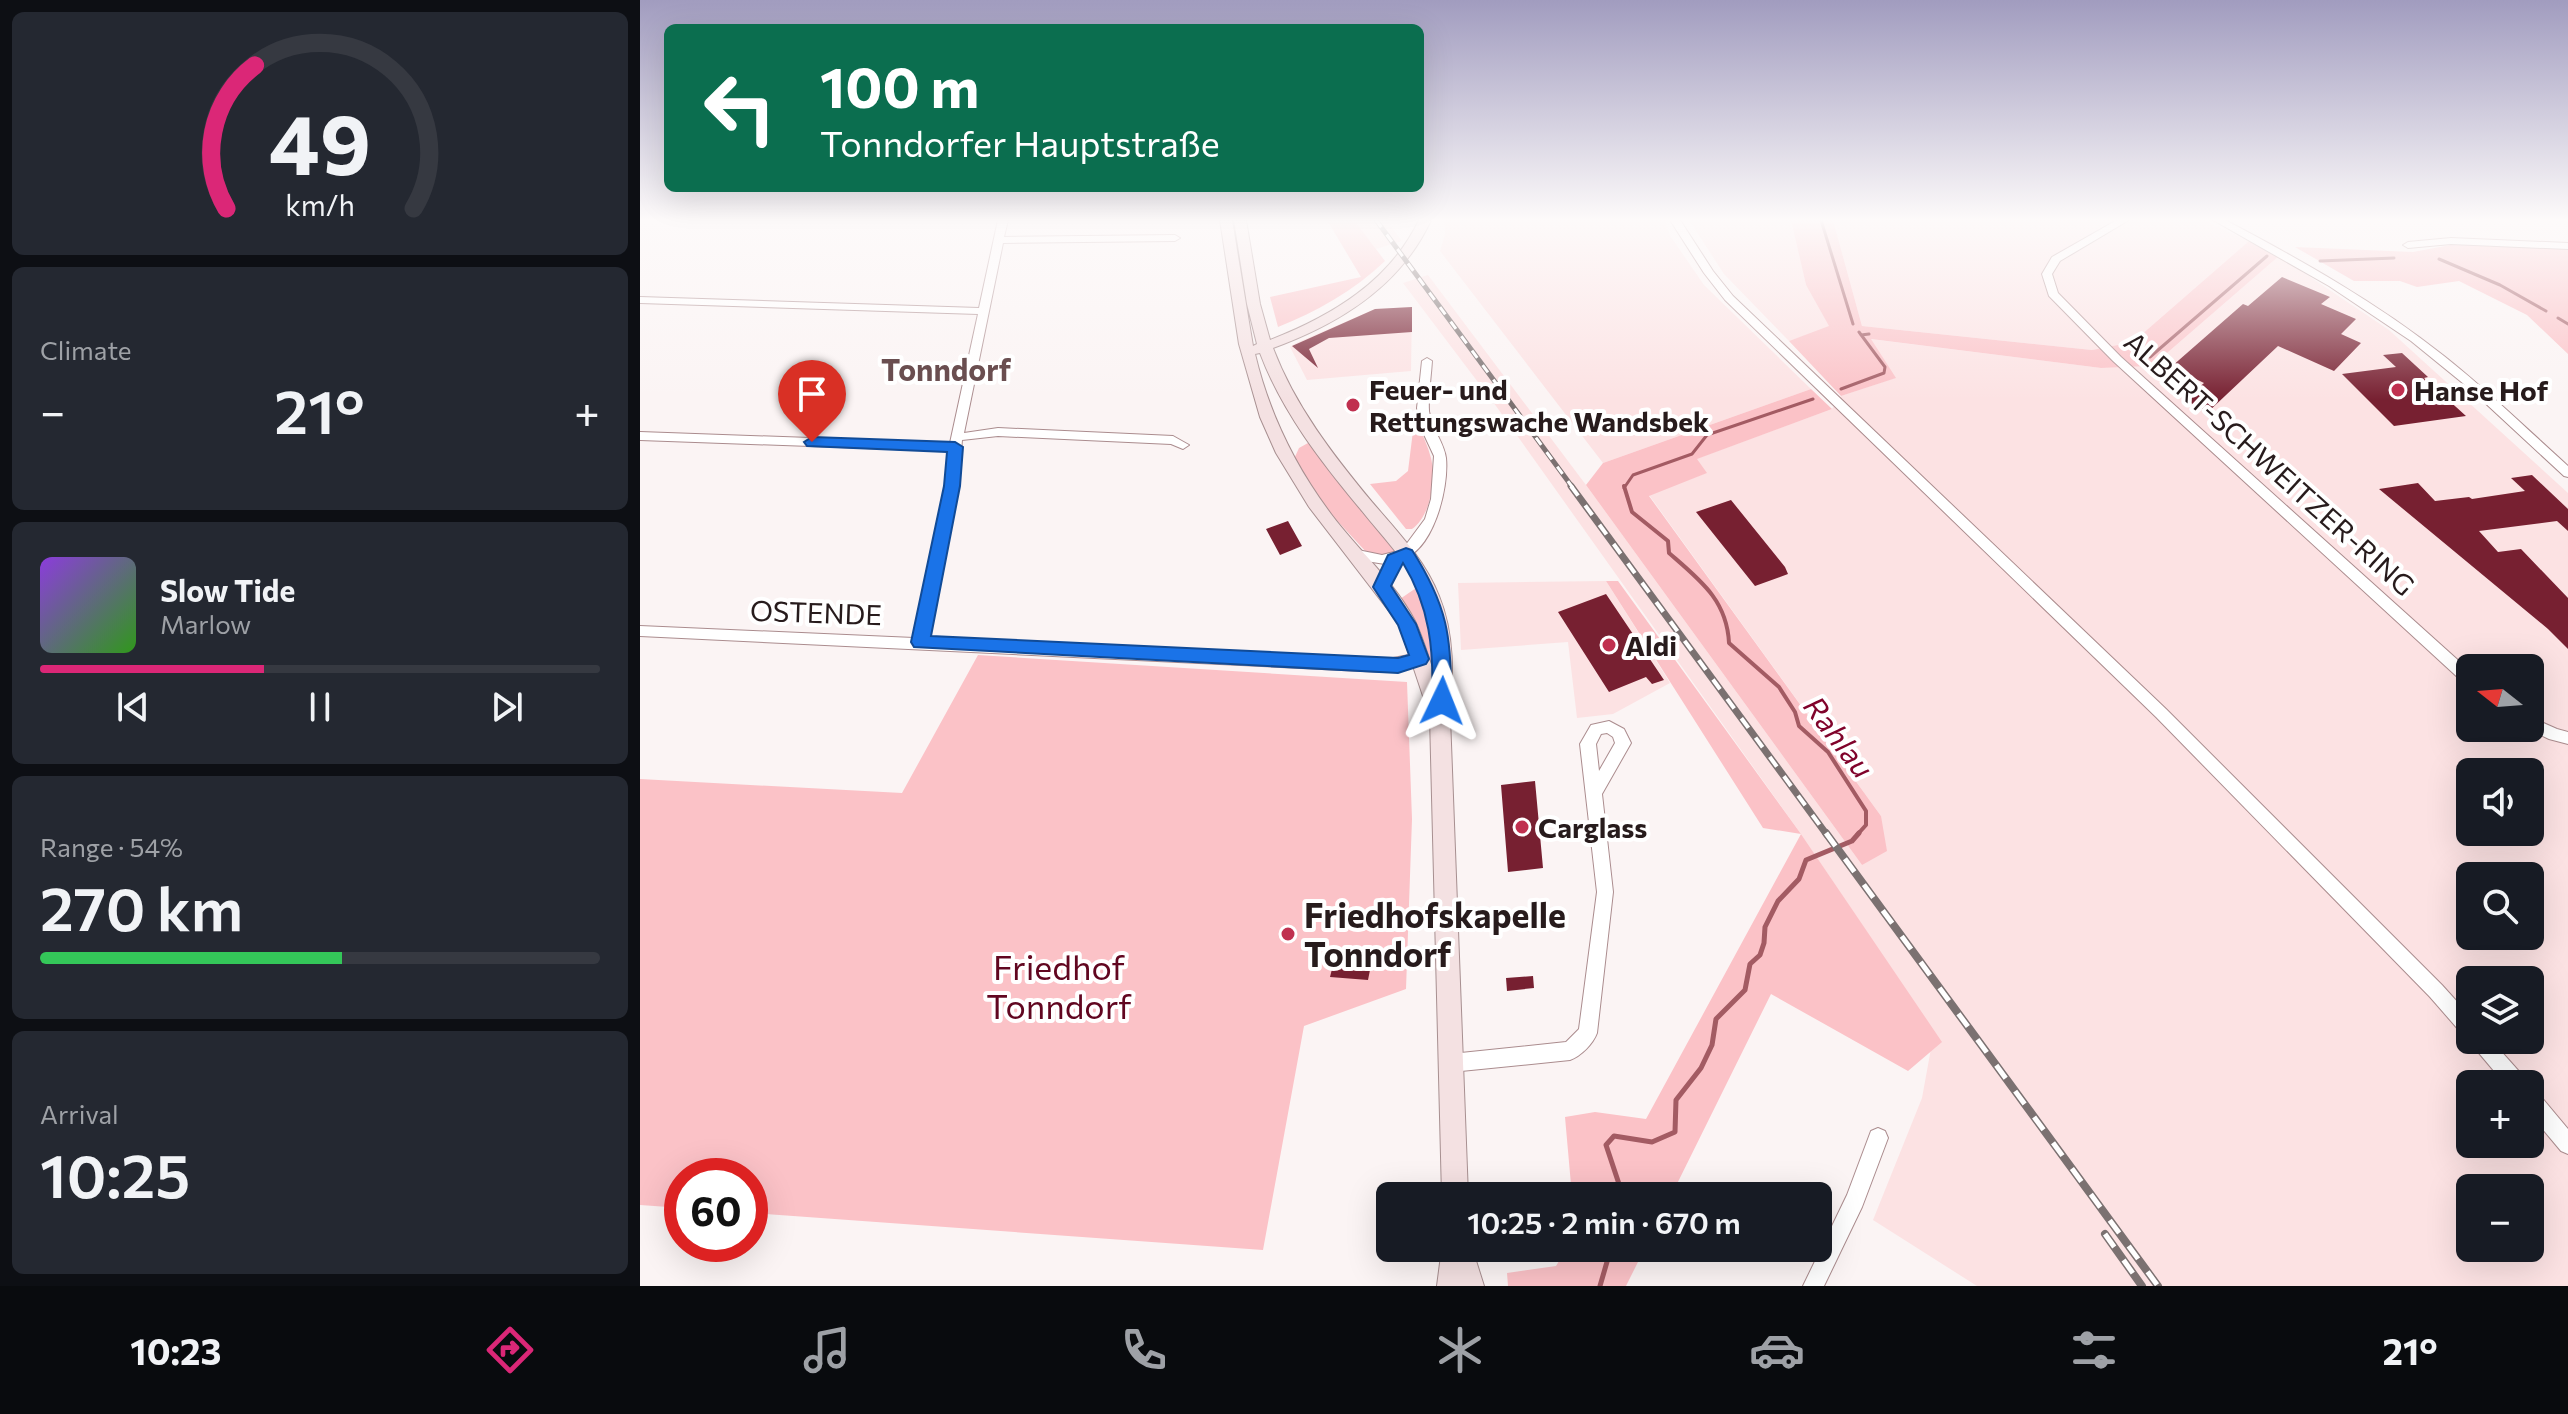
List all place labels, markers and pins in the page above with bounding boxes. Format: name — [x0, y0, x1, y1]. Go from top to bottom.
pin — [778, 360, 846, 442]
place label: Feuer- und Rettungswache Wandsbek — [1369, 372, 1709, 438]
place label: Hanse Hof — [2414, 373, 2549, 407]
marker: Hanse Hof — [2389, 381, 2407, 399]
marker: Feuer- und Rettungswache Wandsbek — [1344, 396, 1362, 414]
place label: Aldi — [1625, 628, 1677, 662]
marker: Aldi — [1600, 636, 1618, 654]
place label: Carglass — [1538, 810, 1647, 844]
marker: Carglass — [1513, 818, 1531, 836]
place label: Friedhofskapelle Tonndorf — [1304, 893, 1566, 974]
marker: Friedhofskapelle Tonndorf — [1279, 925, 1297, 943]

